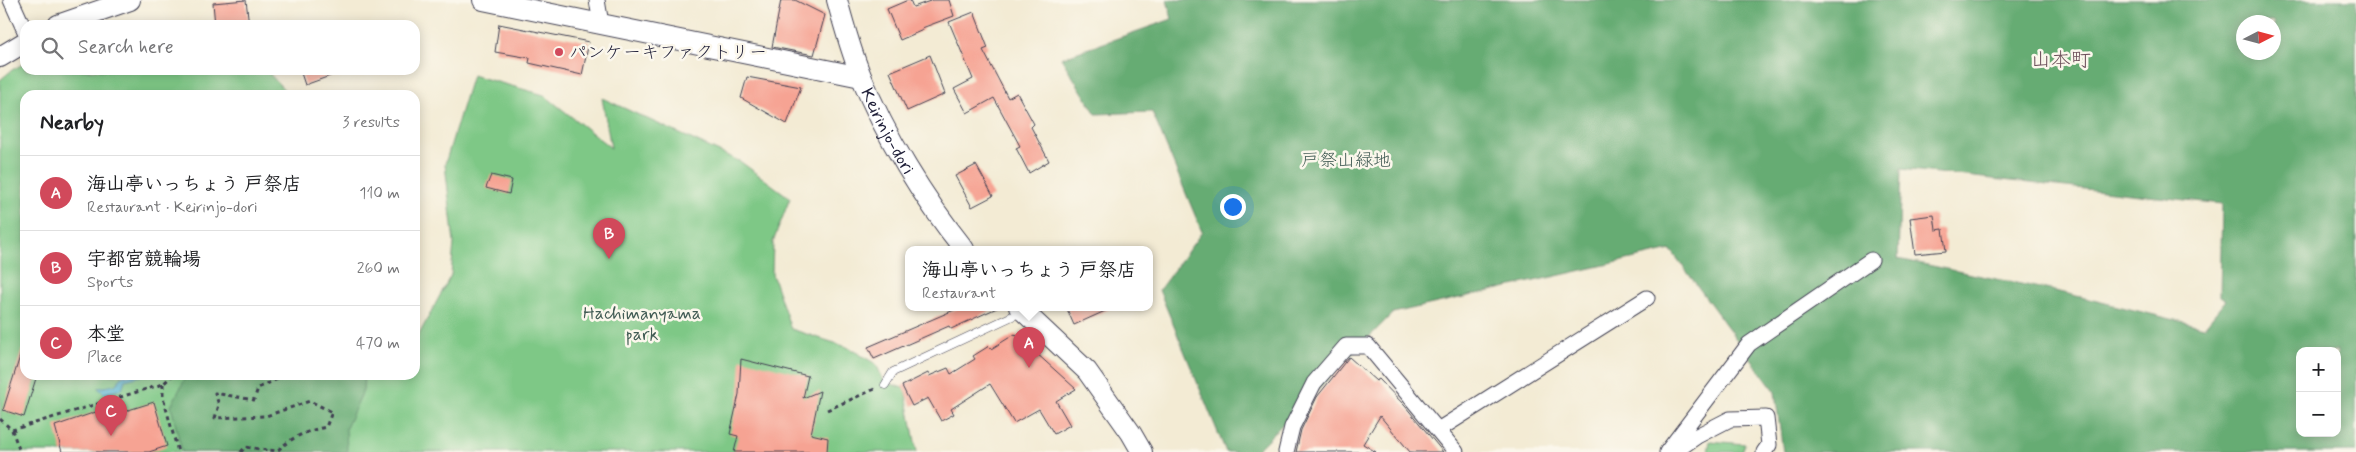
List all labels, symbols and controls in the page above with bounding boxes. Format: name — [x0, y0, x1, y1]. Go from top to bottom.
north arrow — [2236, 15, 2281, 60]
search box — [20, 20, 420, 75]
icon: search — [38, 34, 66, 62]
text: Search here — [78, 35, 174, 60]
place label: パンケーキファクトリー — [569, 41, 767, 65]
marker: パンケーキファクトリー — [553, 46, 565, 58]
district label: 山本町 — [2031, 47, 2091, 74]
street label: Keirinjo-dori — [854, 84, 920, 179]
text: Nearby — [40, 109, 104, 137]
text: 3 results — [342, 112, 400, 133]
park label: 戸祭山緑地 — [1301, 149, 1391, 173]
text: 海山亭いっちょう 戸祭店 — [87, 172, 301, 197]
text: A — [51, 183, 61, 204]
text: 110 m — [359, 183, 400, 204]
your location — [1220, 194, 1246, 220]
text: Restaurant · Keirinjo-dori — [87, 197, 258, 218]
pin: B — [593, 218, 625, 259]
popup — [905, 246, 1153, 311]
text: 宇都宮競輪場 — [87, 247, 201, 272]
text: B — [51, 258, 61, 279]
text: 260 m — [357, 258, 400, 279]
text: 海山亭いっちょう 戸祭店 — [922, 258, 1136, 283]
text: Sports — [87, 272, 133, 293]
text: Restaurant — [922, 283, 996, 304]
park label: Hachimanyama park — [583, 302, 701, 347]
text: 本堂 — [87, 322, 125, 347]
pin: A — [1013, 327, 1045, 368]
text: C — [50, 333, 62, 354]
text: 470 m — [356, 333, 400, 354]
text: Place — [87, 347, 122, 368]
map controls — [2296, 347, 2341, 437]
button: + — [2296, 347, 2341, 392]
button: − — [2296, 392, 2341, 437]
pin: C — [95, 395, 127, 436]

